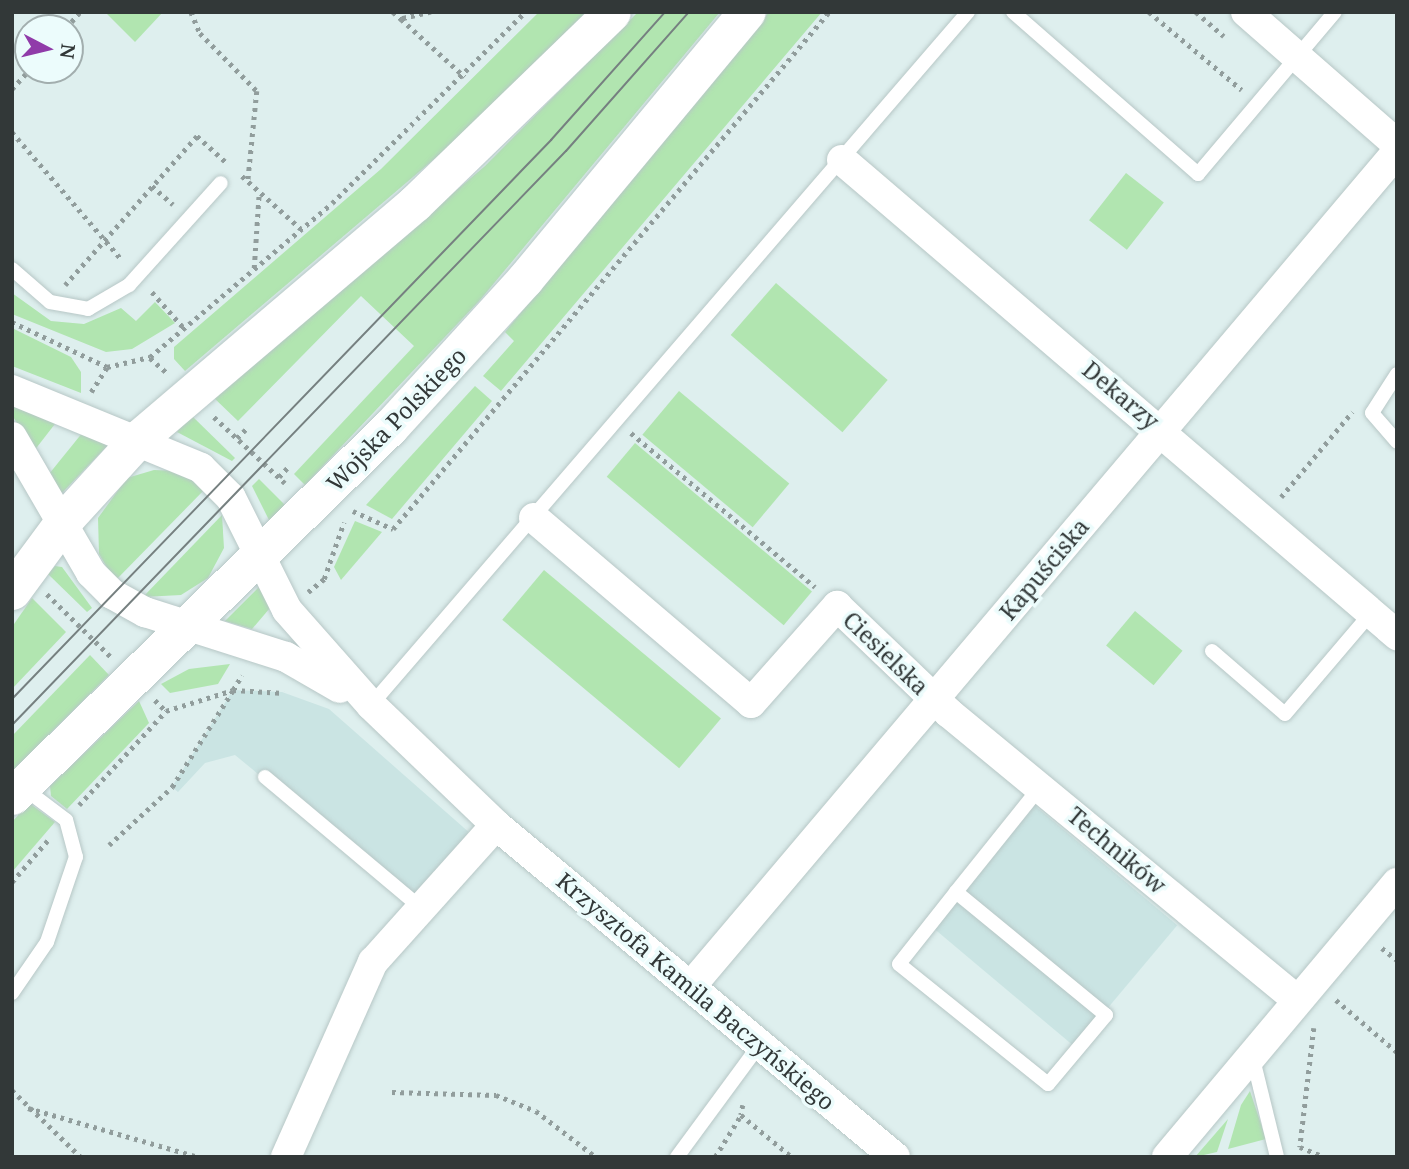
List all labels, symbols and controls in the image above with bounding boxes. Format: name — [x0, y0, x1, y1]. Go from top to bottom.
north arrow — [14, 14, 84, 84]
text: N — [54, 42, 82, 60]
street label: Wojska Polskiego — [320, 341, 472, 497]
street label: Dekarzy — [1077, 355, 1165, 435]
street label: Kapuściska — [994, 513, 1094, 625]
street label: Ciesielska — [838, 606, 934, 700]
street label: Techników — [1062, 801, 1172, 899]
street label: Krzysztofa Kamila Baczyńskiego — [551, 866, 841, 1116]

